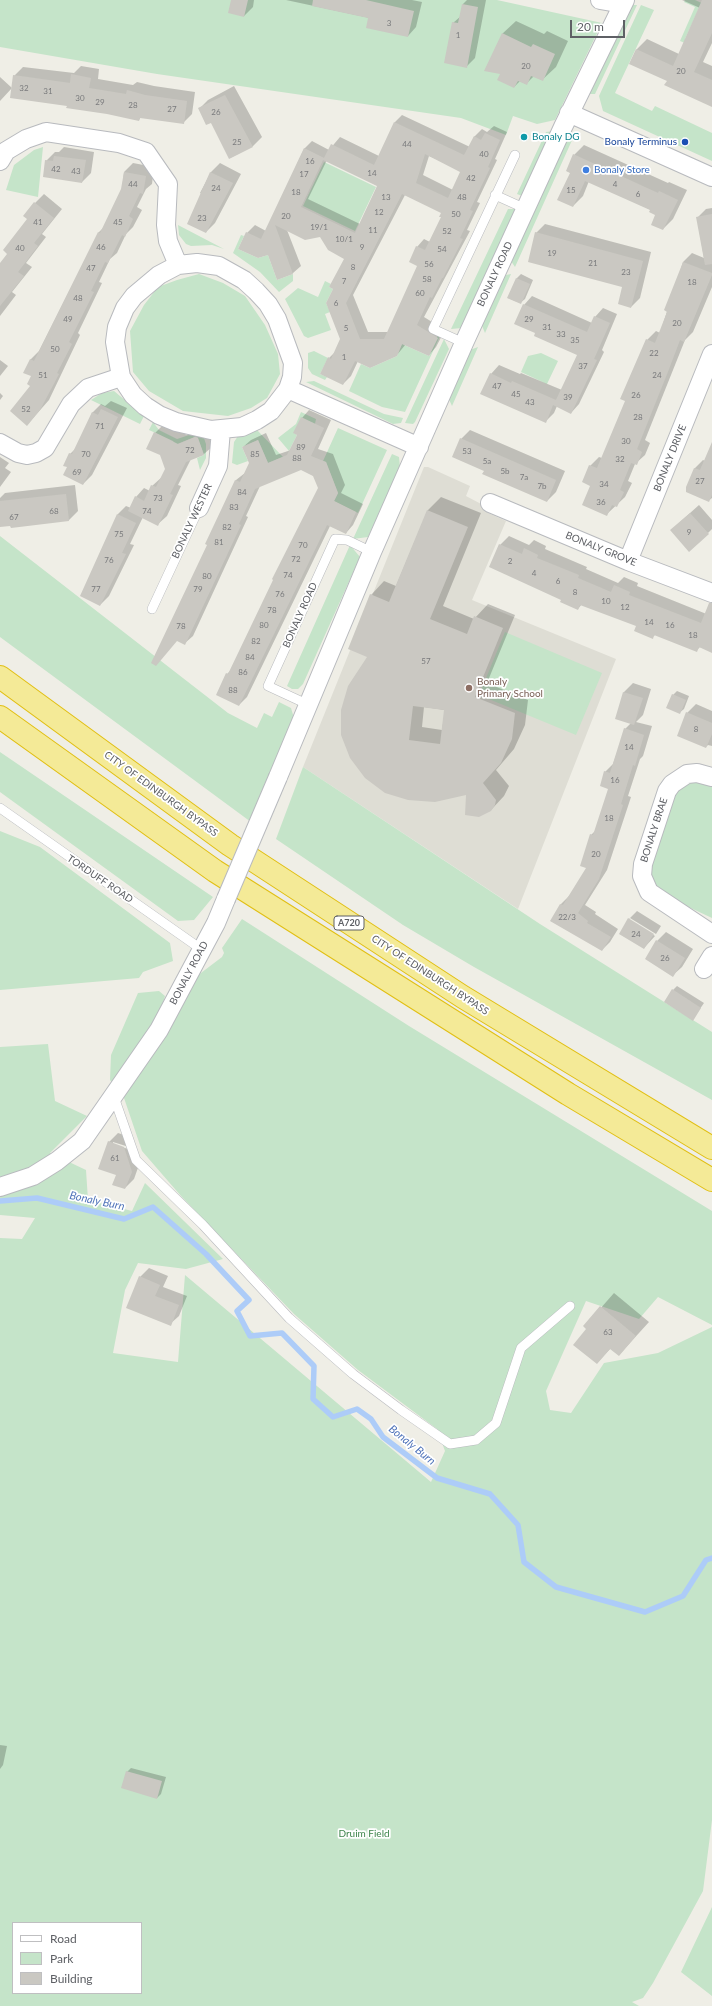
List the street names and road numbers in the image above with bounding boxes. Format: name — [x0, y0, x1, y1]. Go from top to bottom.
street label: BONALY ROAD — [475, 240, 515, 308]
street label: BONALY DRIVE — [651, 423, 689, 493]
street label: BONALY WESTER — [169, 482, 215, 560]
street label: BONALY GROVE — [564, 529, 638, 569]
street label: BONALY ROAD — [280, 580, 320, 650]
street label: CITY OF EDINBURGH BYPASS — [102, 749, 220, 839]
street label: BONALY BRAE — [638, 796, 670, 864]
street label: TORDUFF ROAD — [65, 852, 135, 906]
road number: A720 — [334, 916, 364, 930]
street label: CITY OF EDINBURGH BYPASS — [369, 933, 491, 1017]
street label: BONALY ROAD — [167, 939, 211, 1007]

